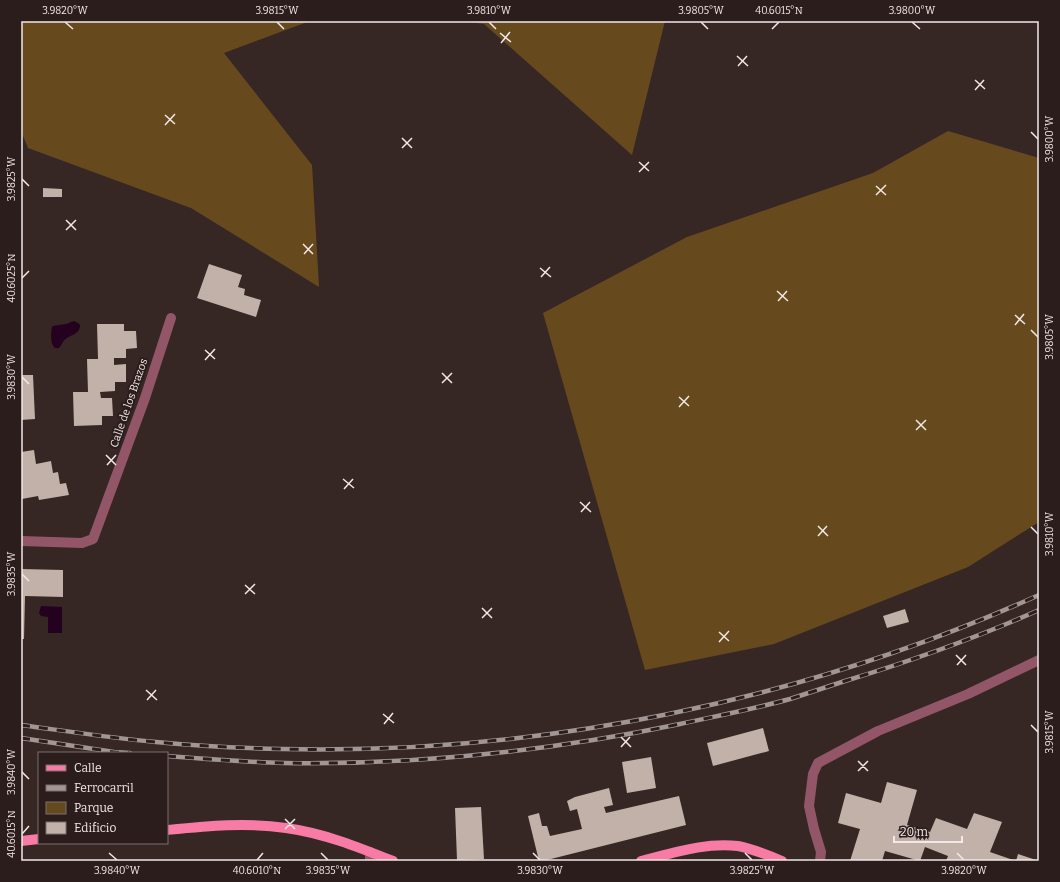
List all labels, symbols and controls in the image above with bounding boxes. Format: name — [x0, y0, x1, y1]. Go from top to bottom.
text: 3.9820°W — [42, 5, 88, 17]
text: 3.9815°W — [256, 5, 299, 17]
text: 3.9810°W — [467, 5, 512, 17]
text: 3.9805°W — [678, 5, 724, 17]
text: 40.6015°N — [755, 5, 803, 17]
text: 3.9800°W — [889, 5, 936, 17]
text: 3.9800°W — [1044, 115, 1056, 162]
text: 3.9825°W — [6, 156, 18, 201]
text: 40.6025°N — [6, 254, 18, 302]
text: 3.9805°W — [1044, 314, 1056, 360]
text: 3.9830°W — [6, 354, 18, 400]
street label: Calle de los Brazos — [108, 357, 150, 449]
text: 3.9810°W — [1044, 511, 1056, 556]
text: 3.9835°W — [6, 551, 18, 596]
text: 3.9815°W — [1044, 710, 1056, 753]
text: 3.9840°W — [6, 748, 18, 795]
legend — [38, 752, 168, 844]
text: Calle — [74, 761, 102, 775]
text: Ferrocarril — [74, 781, 134, 795]
text: Parque — [74, 801, 113, 815]
text: 40.6015°N — [6, 810, 18, 858]
scale bar — [894, 818, 962, 844]
text: Edificio — [74, 821, 116, 835]
text: 20 m — [900, 825, 929, 839]
text: 3.9840°W — [94, 865, 141, 877]
text: 40.6010°N — [233, 865, 281, 877]
text: 3.9835°W — [306, 865, 351, 877]
text: 3.9830°W — [517, 865, 563, 877]
text: 3.9825°W — [730, 865, 775, 877]
text: 3.9820°W — [941, 865, 987, 877]

